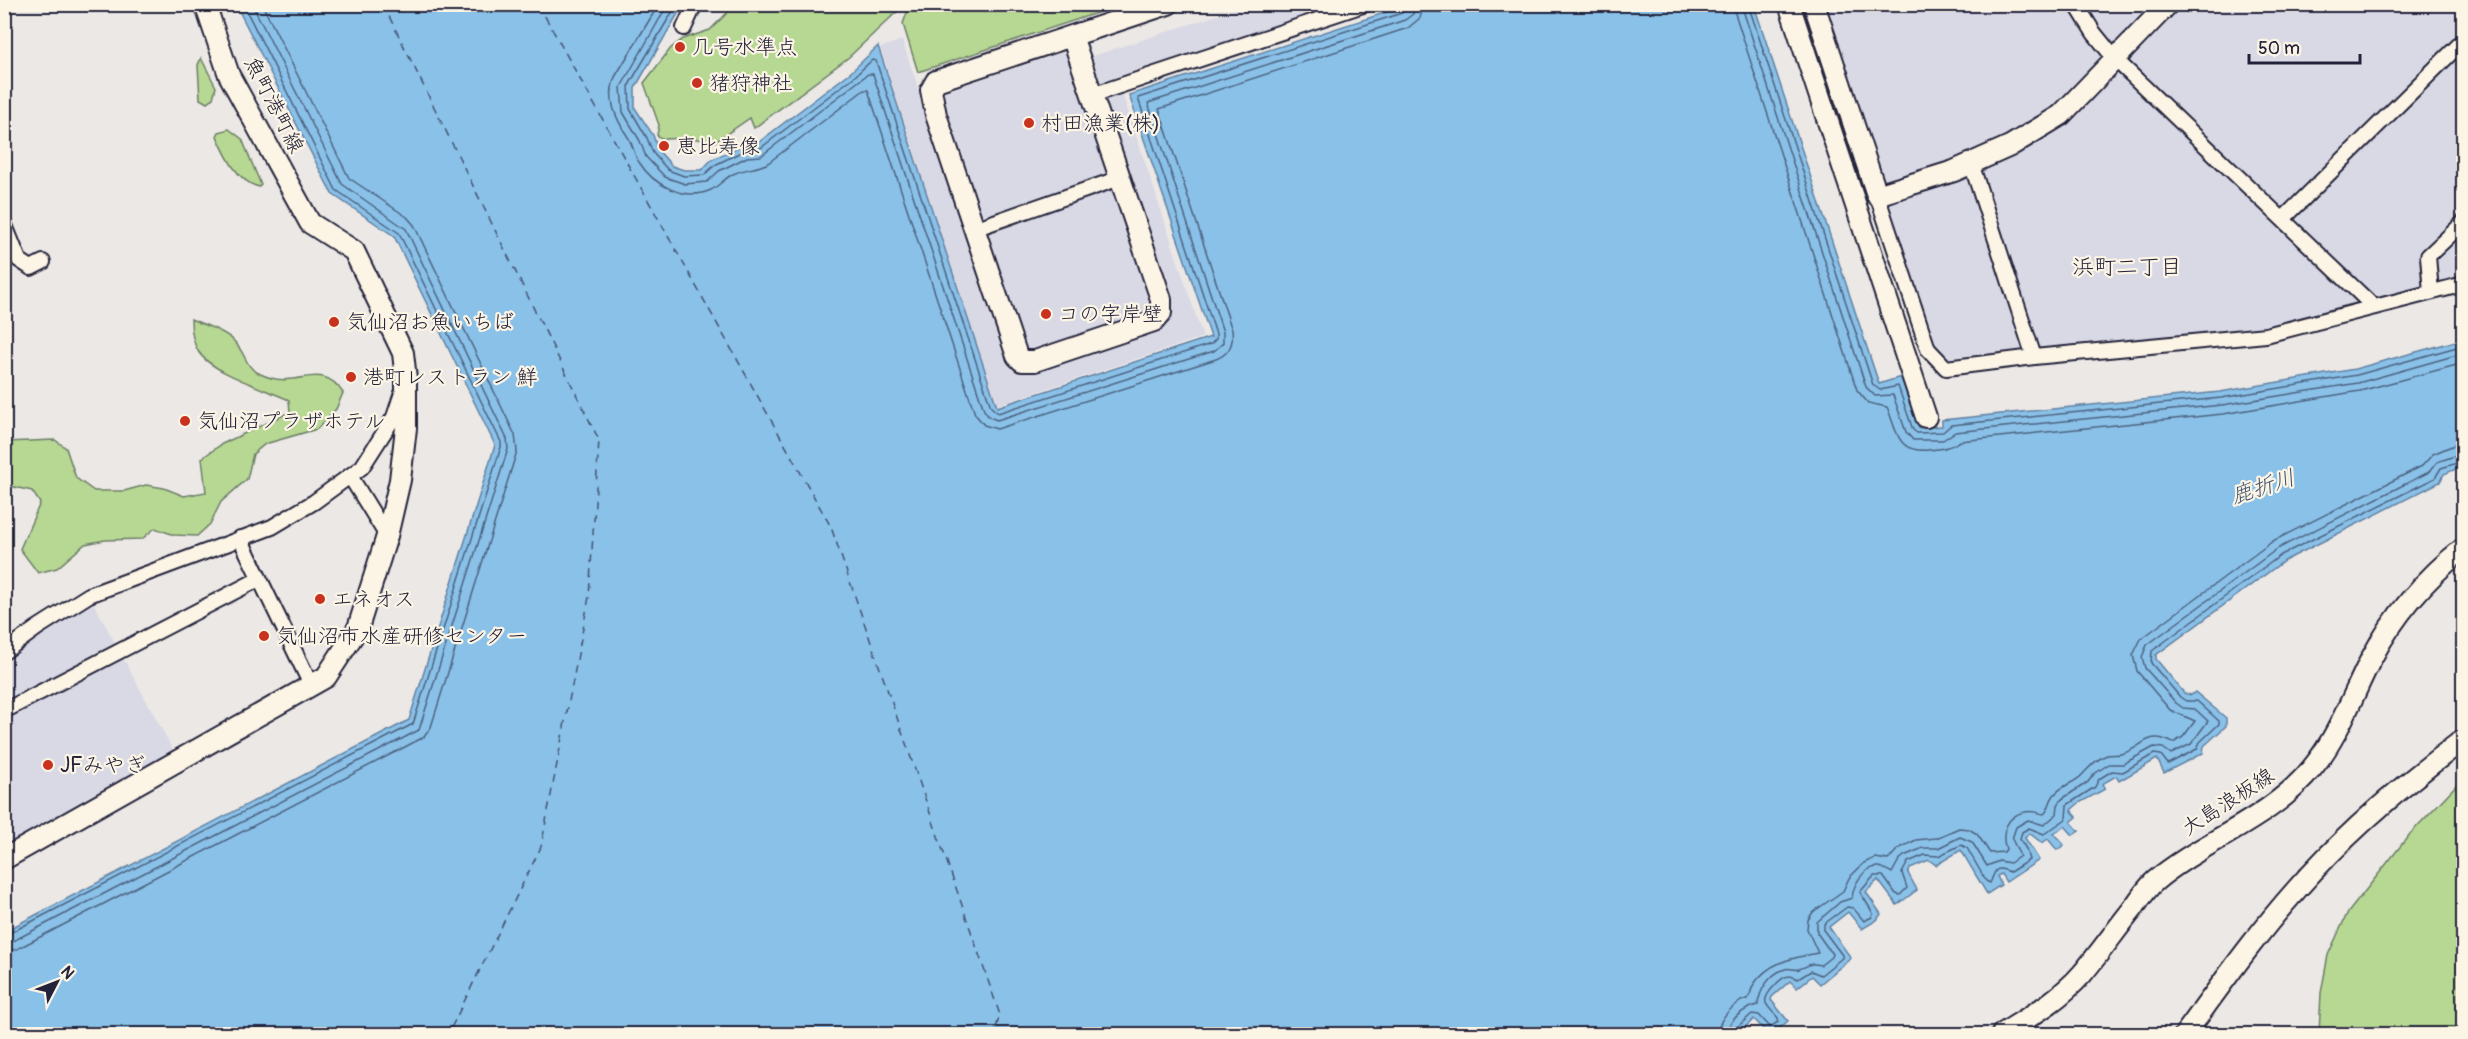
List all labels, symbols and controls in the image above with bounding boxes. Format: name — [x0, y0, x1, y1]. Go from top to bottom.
scale bar — [2249, 27, 2360, 65]
place label: 几号水準点 — [692, 34, 797, 61]
text: 50 m — [2258, 37, 2300, 60]
marker: 几号水準点 — [673, 40, 687, 54]
street label: 魚町港町線 — [238, 52, 310, 158]
place label: 猪狩神社 — [709, 70, 793, 97]
marker: 猪狩神社 — [690, 76, 704, 90]
place label: 村田漁業(株) — [1041, 110, 1160, 137]
marker: 村田漁業(株) — [1022, 116, 1036, 130]
place label: 恵比寿像 — [676, 133, 760, 160]
marker: 恵比寿像 — [657, 139, 671, 153]
district label: 浜町二丁目 — [2072, 253, 2182, 281]
place label: コの字岸壁 — [1058, 301, 1163, 328]
marker: コの字岸壁 — [1039, 307, 1053, 321]
place label: 気仙沼お魚いちば — [346, 309, 514, 336]
marker: 気仙沼お魚いちば — [327, 315, 341, 329]
place label: 港町レストラン 鮮 — [363, 364, 537, 391]
marker: 港町レストラン 鮮 — [344, 370, 358, 384]
place label: 気仙沼プラザホテル — [197, 408, 385, 435]
marker: 気仙沼プラザホテル — [178, 414, 192, 428]
water label: 鹿折川 — [2227, 463, 2299, 511]
place label: エネオス — [332, 586, 415, 613]
marker: エネオス — [313, 592, 327, 606]
place label: 気仙沼市水産研修センター — [276, 623, 527, 650]
marker: 気仙沼市水産研修センター — [257, 629, 271, 643]
place label: JFみやぎ — [60, 752, 146, 779]
marker: JFみやぎ — [41, 758, 55, 772]
street label: 大島浪板線 — [2177, 762, 2279, 842]
north arrow — [27, 952, 87, 1012]
text: N — [56, 962, 79, 983]

